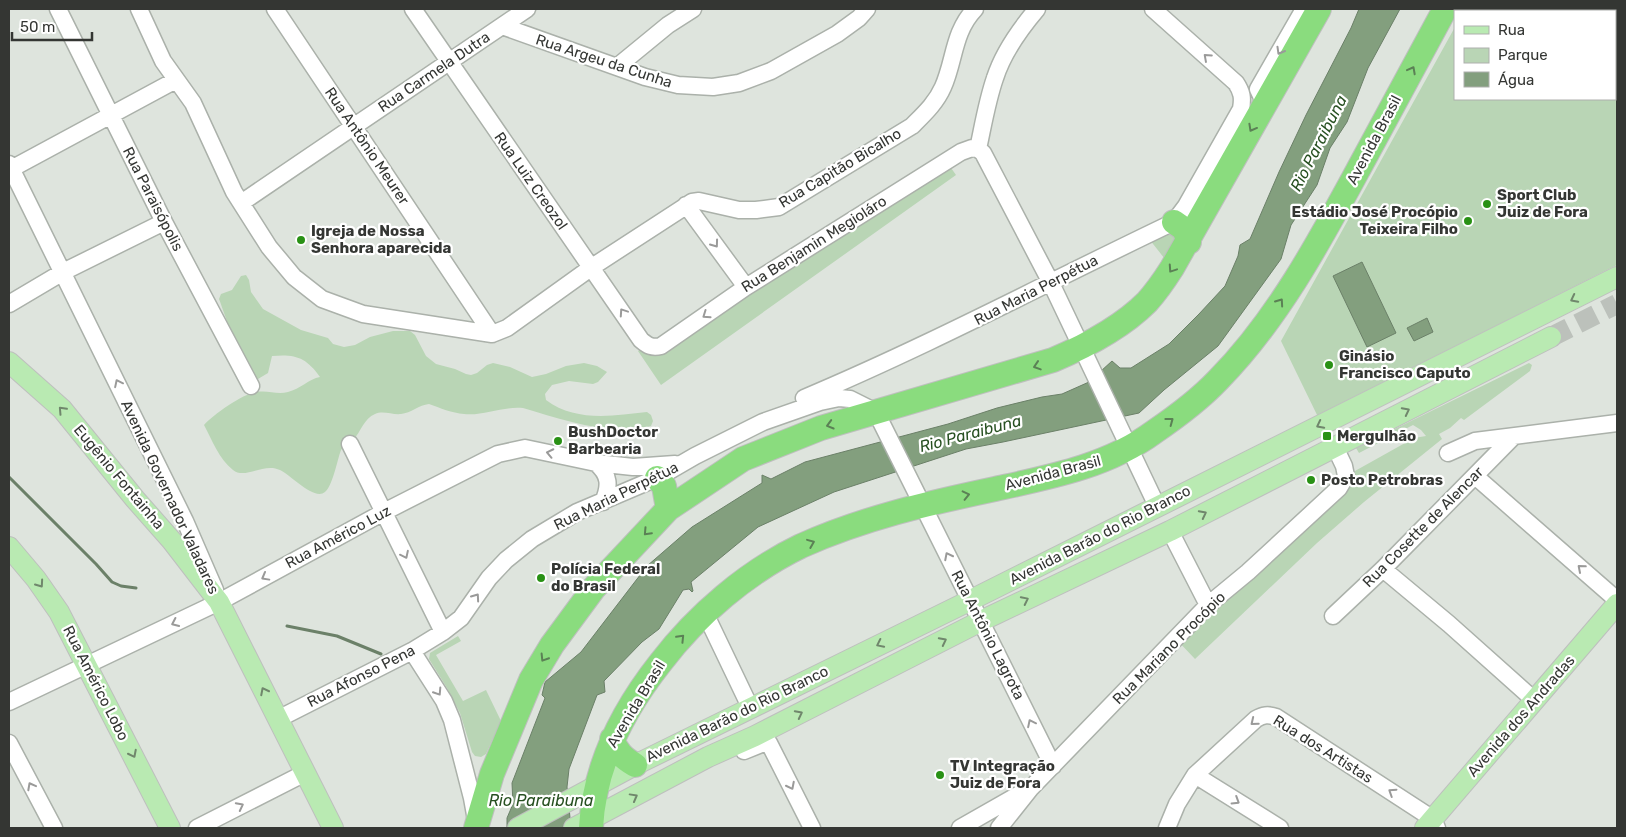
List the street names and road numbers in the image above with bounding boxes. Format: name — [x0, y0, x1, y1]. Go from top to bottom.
street label: Rua Carmela Dutra — [375, 28, 493, 116]
street label: Rua Argeu da Cunha — [533, 30, 675, 92]
street label: Rua Antônio Meurer — [321, 84, 413, 208]
street label: Avenida Brasil — [1343, 92, 1405, 188]
street label: Rua Capitão Bicalho — [775, 124, 905, 212]
street label: Rua Luiz Creozol — [491, 129, 571, 233]
street label: Rua Paraisópolis — [119, 144, 187, 255]
street label: Rua Benjamin Megioláro — [738, 192, 890, 296]
street label: Rua Maria Perpétua — [971, 251, 1101, 329]
street label: Avenida Governador Valadares — [117, 397, 223, 597]
street label: Eugênio Fontainha — [70, 421, 168, 533]
street label: Avenida Brasil — [1003, 452, 1103, 494]
street label: Rua Maria Perpétua — [551, 458, 681, 534]
street label: Rua Cosette de Alencar — [1359, 463, 1487, 591]
street label: Avenida Barão do Rio Branco — [1006, 481, 1194, 589]
street label: Rua Américo Luz — [282, 501, 394, 572]
street label: Rua Antônio Lagrota — [948, 567, 1028, 703]
street label: Rua Mariano Procópio — [1109, 588, 1229, 708]
street label: Rua Américo Lobo — [59, 623, 133, 743]
street label: Rua Afonso Pena — [304, 641, 418, 711]
street label: Avenida dos Andradas — [1463, 651, 1579, 780]
street label: Avenida Brasil — [603, 657, 669, 751]
street label: Avenida Barão do Rio Branco — [643, 662, 831, 766]
street label: Rua dos Artistas — [1270, 711, 1376, 787]

